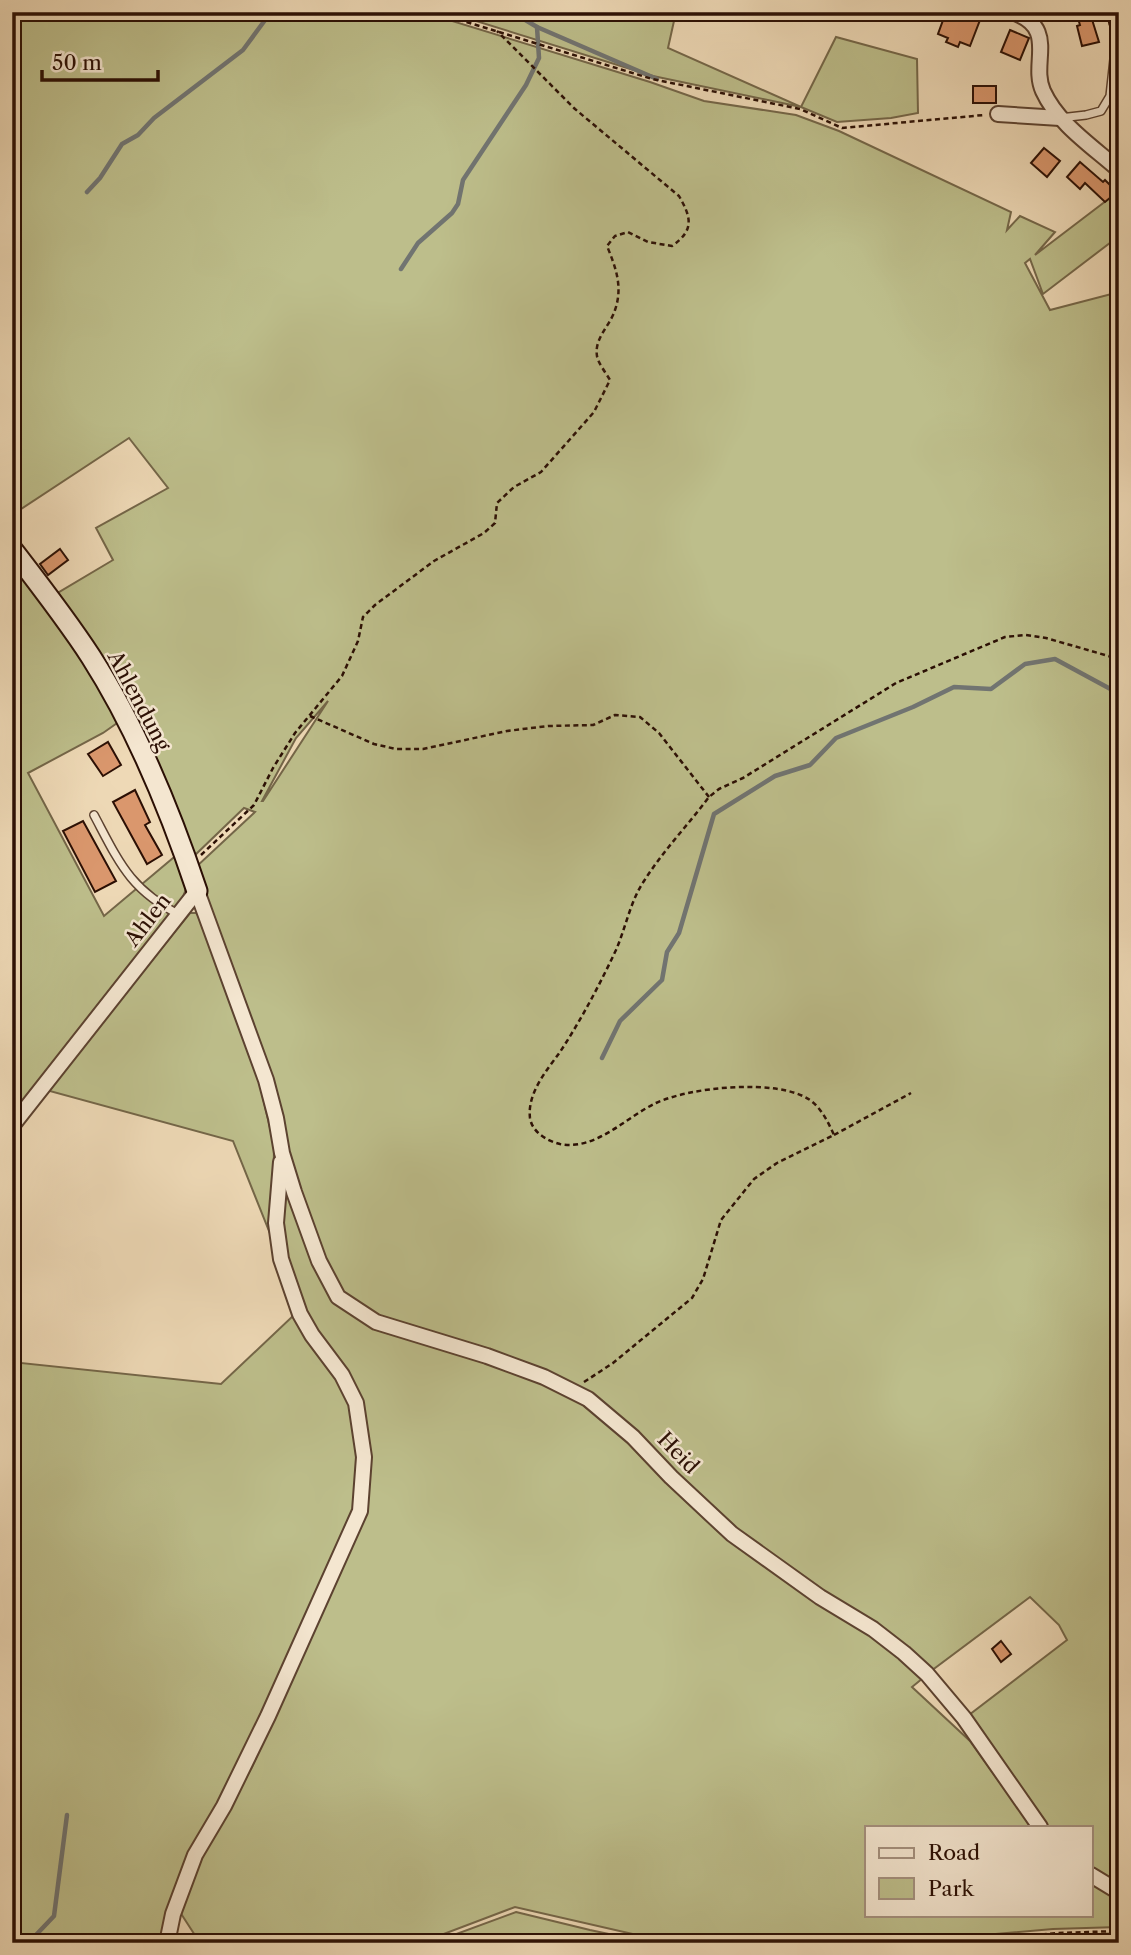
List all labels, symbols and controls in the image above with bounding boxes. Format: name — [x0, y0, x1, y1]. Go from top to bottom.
scale bar — [42, 38, 158, 82]
text: 50 m — [52, 50, 102, 75]
street label: Ahlendung — [102, 646, 177, 756]
street label: Ahlen — [119, 888, 176, 952]
street label: Heid — [653, 1427, 704, 1479]
legend — [865, 1826, 1092, 1916]
text: Road — [928, 1840, 980, 1865]
text: Park — [928, 1876, 974, 1901]

